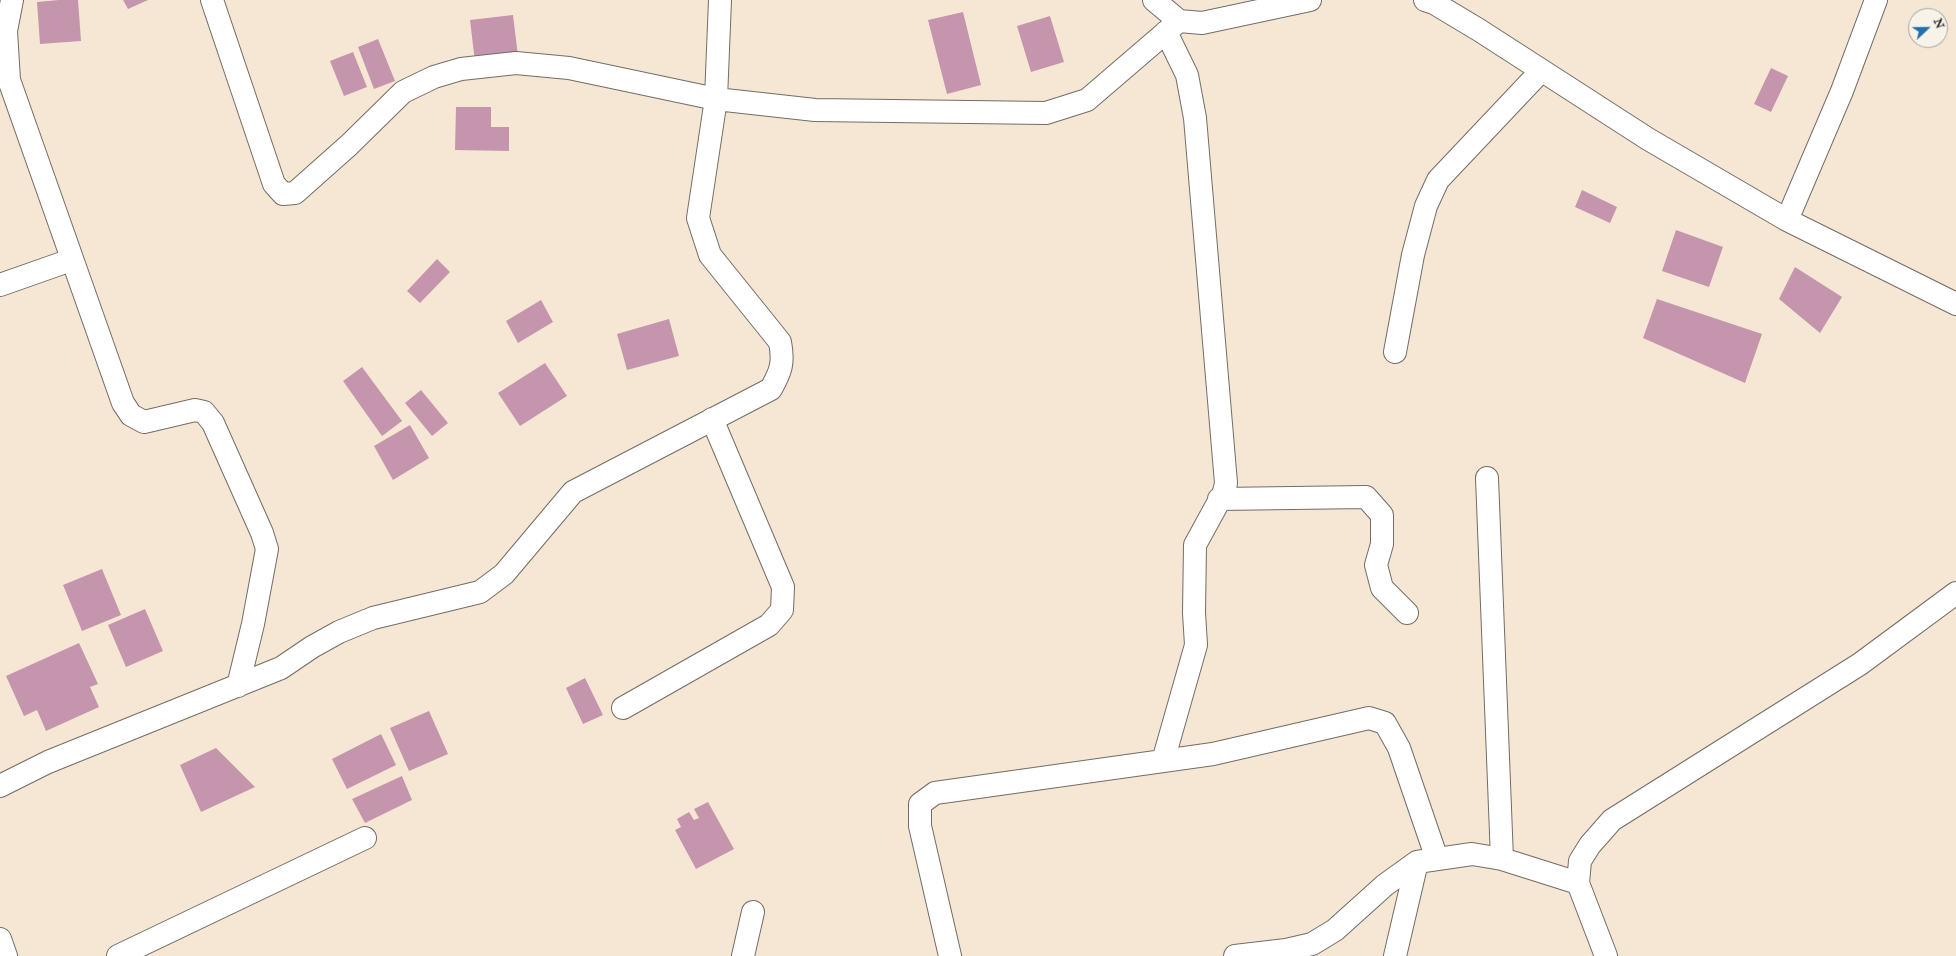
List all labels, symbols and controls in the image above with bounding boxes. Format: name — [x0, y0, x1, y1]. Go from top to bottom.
north arrow — [1908, 8, 1948, 48]
text: N — [1931, 17, 1947, 31]

